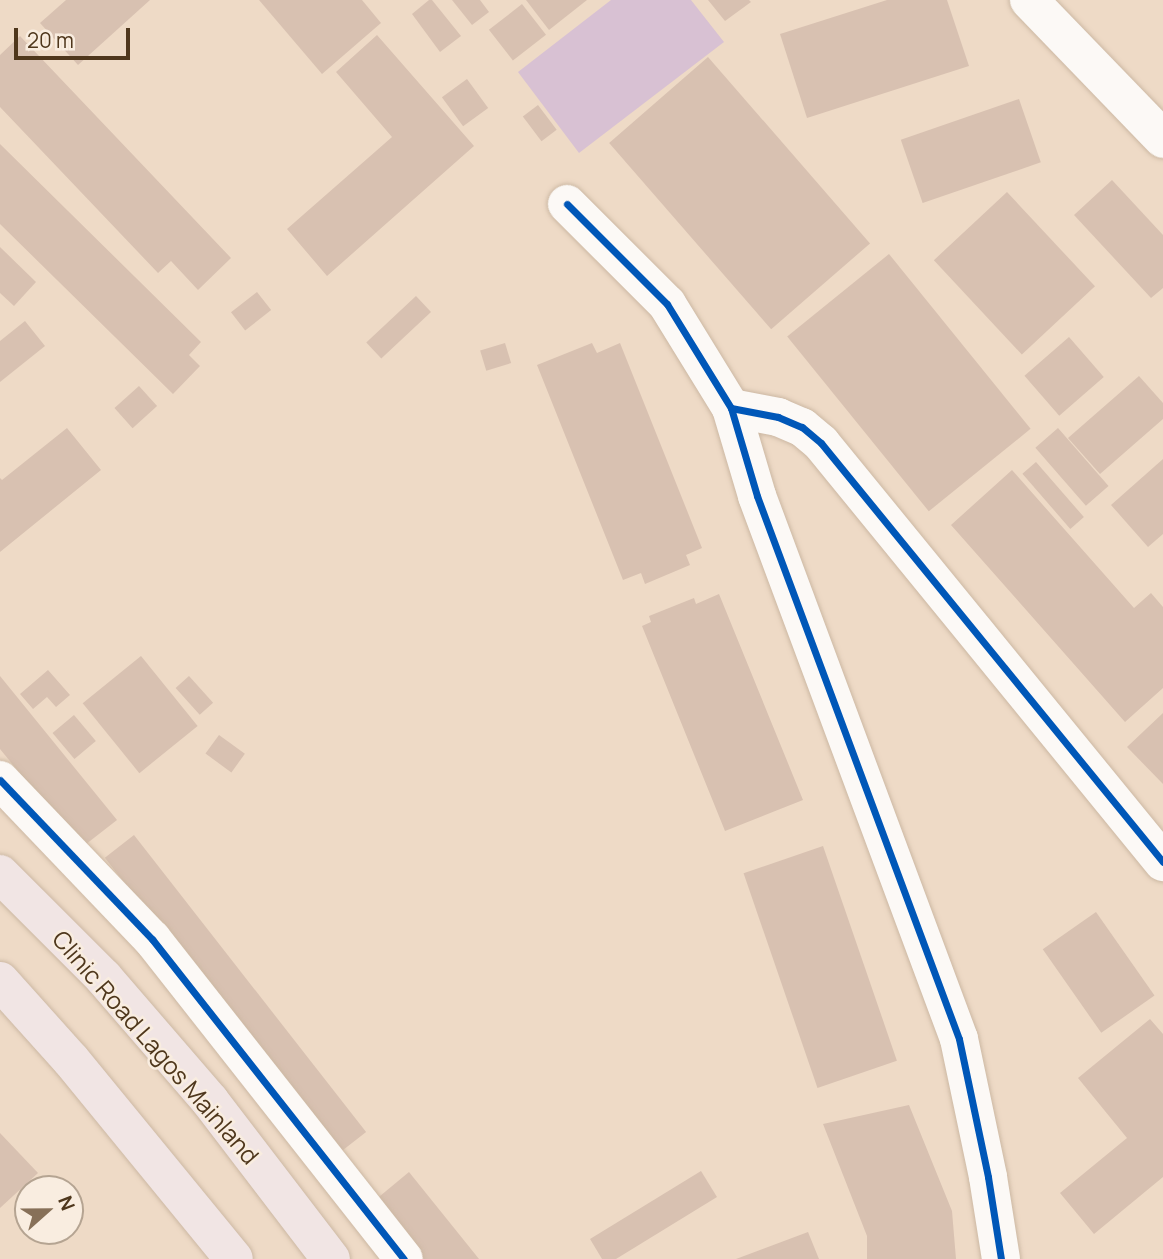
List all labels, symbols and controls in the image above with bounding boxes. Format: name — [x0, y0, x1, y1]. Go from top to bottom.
scale bar — [18, 14, 133, 58]
text: 20 m — [27, 26, 74, 54]
street label: Clinic Road Lagos Mainland — [47, 924, 265, 1170]
north arrow — [14, 1175, 84, 1245]
text: N — [52, 1192, 81, 1214]

